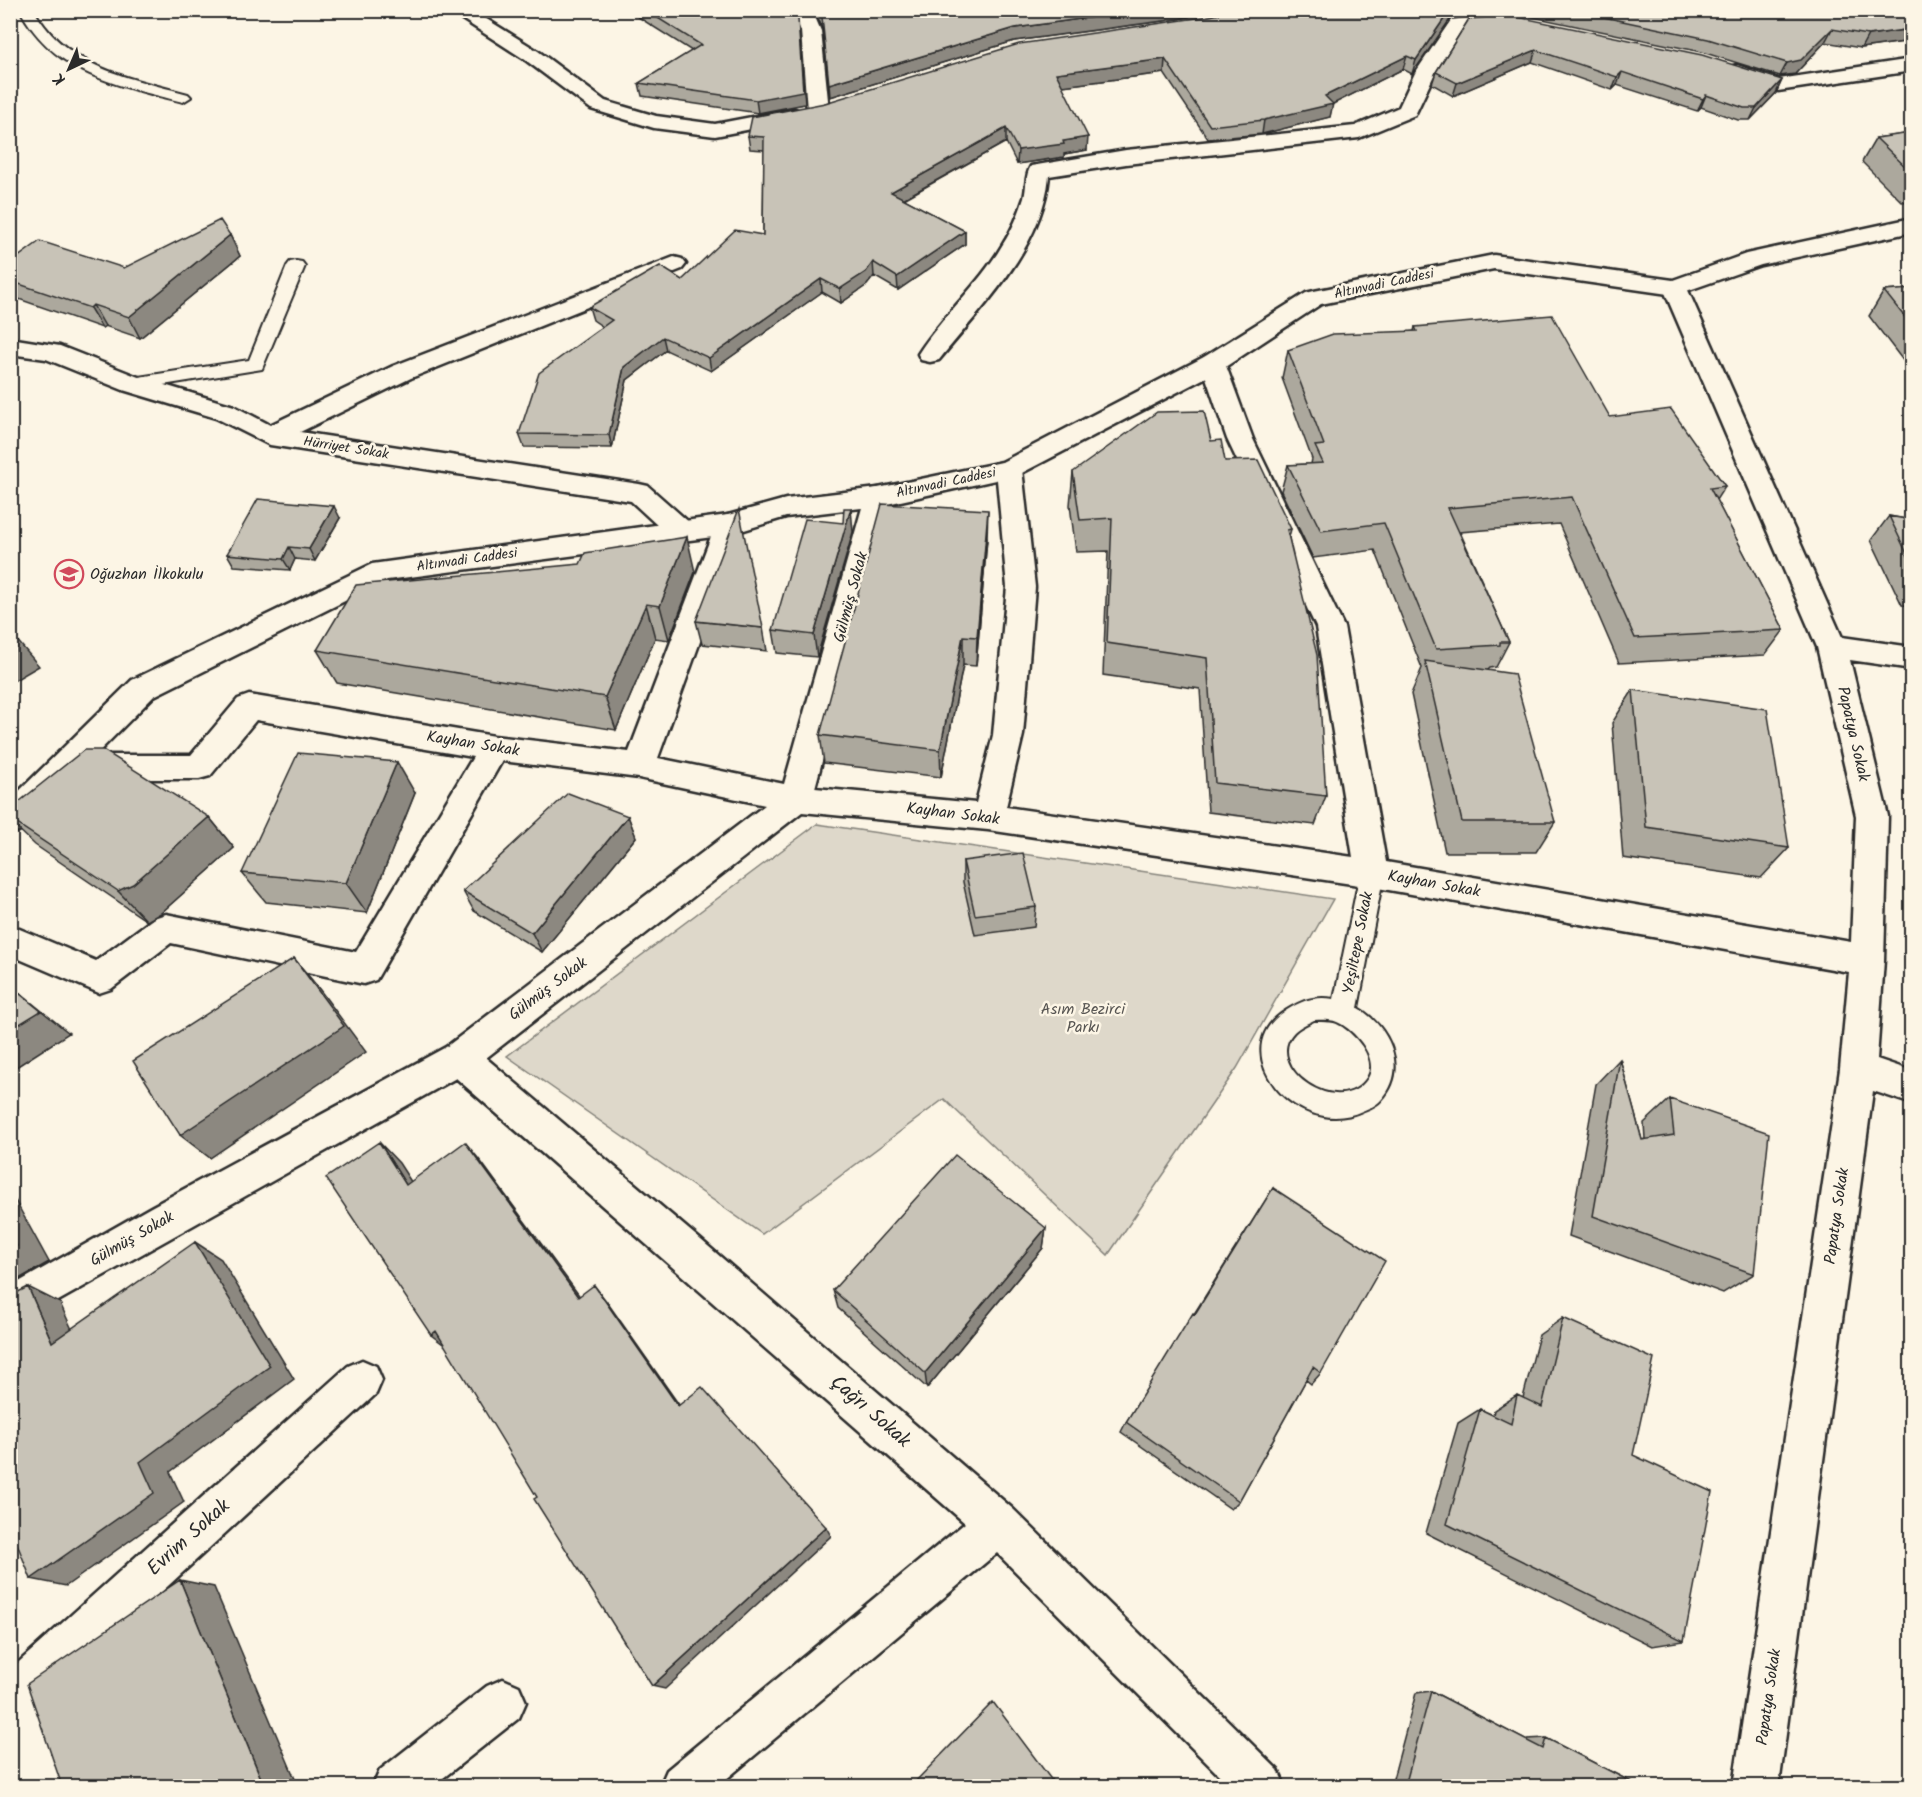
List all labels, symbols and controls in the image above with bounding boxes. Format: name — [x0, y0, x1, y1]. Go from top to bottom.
north arrow — [39, 39, 99, 99]
text: K — [47, 66, 72, 91]
street label: Altınvadi Caddesi — [1332, 263, 1437, 305]
street label: Hürriyet Sokak — [302, 430, 391, 466]
street label: Altınvadi Caddesi — [894, 462, 999, 504]
street label: Altınvadi Caddesi — [415, 542, 519, 578]
street label: Gülmüş Sokak — [827, 548, 875, 645]
school or university icon: Oğuzhan İlkokulu — [53, 558, 85, 590]
place label: Oğuzhan İlkokulu — [90, 562, 204, 587]
street label: Papatya Sokak — [1830, 684, 1876, 785]
street label: Kayhan Sokak — [425, 724, 522, 764]
street label: Kayhan Sokak — [905, 796, 1002, 832]
street label: Kayhan Sokak — [1386, 864, 1483, 905]
street label: Yeşiltepe Sokak — [1336, 889, 1380, 996]
street label: Gülmüş Sokak — [503, 951, 593, 1027]
park label: Asım Bezirci Parkı — [1041, 997, 1126, 1040]
street label: Papatya Sokak — [1818, 1166, 1856, 1266]
street label: Gülmüş Sokak — [85, 1205, 179, 1273]
street label: Çağrı Sokak — [822, 1368, 918, 1457]
street label: Evrim Sokak — [140, 1491, 239, 1584]
street label: Papatya Sokak — [1750, 1647, 1788, 1747]

